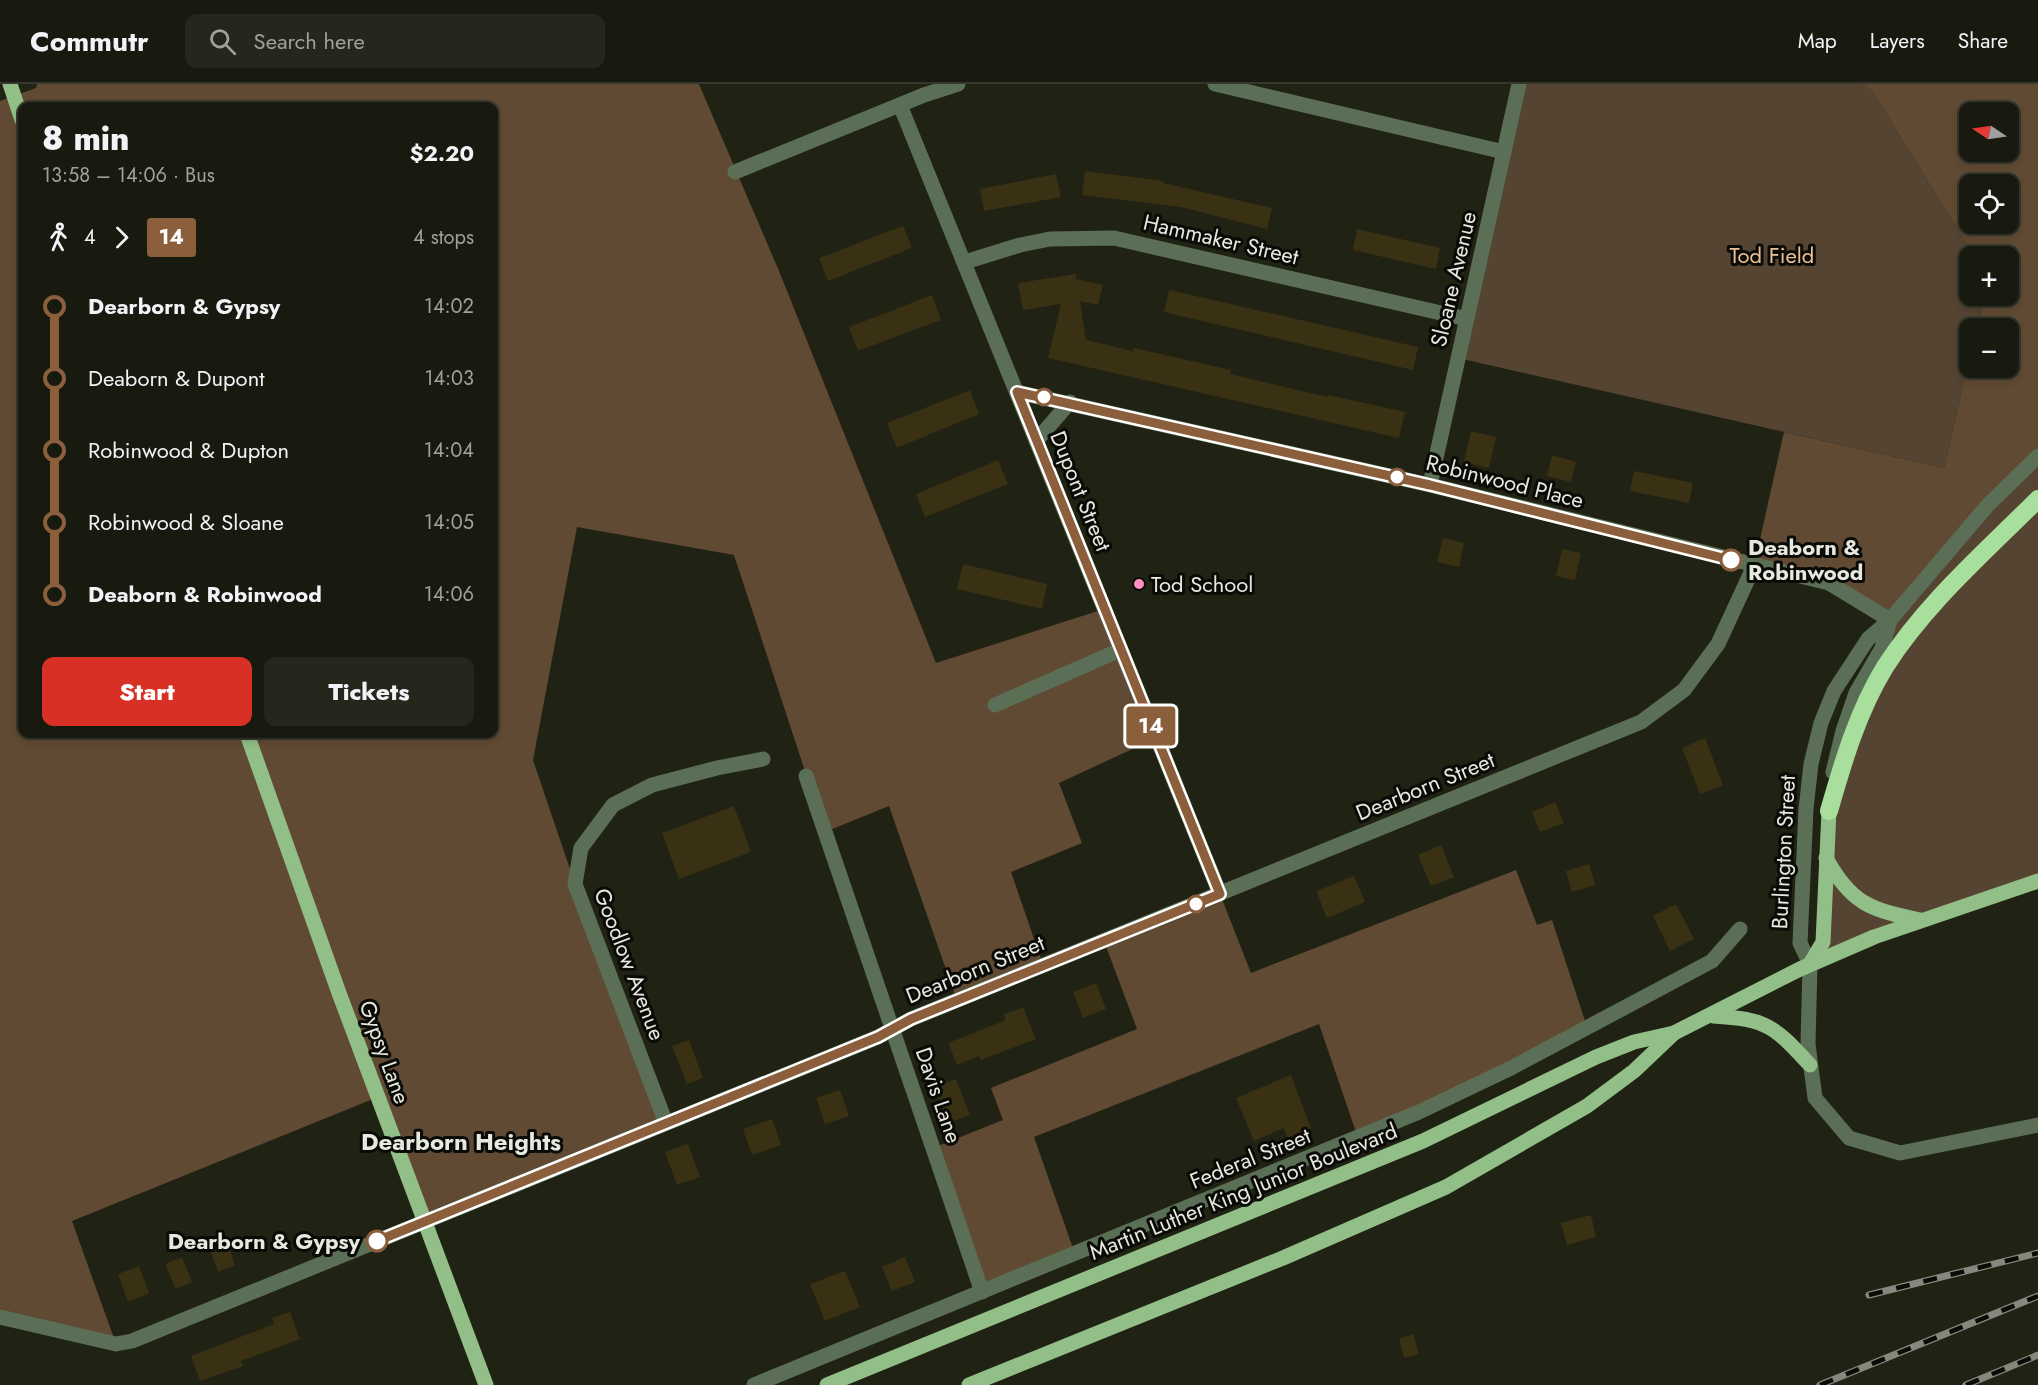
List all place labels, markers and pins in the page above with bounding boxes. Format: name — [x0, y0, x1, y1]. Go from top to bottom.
unlabelled marker — [1035, 388, 1053, 406]
unlabelled marker — [1388, 468, 1406, 486]
place label: Deaborn & Robinwood — [1748, 531, 1863, 588]
marker: Deaborn & Robinwood — [1720, 549, 1742, 571]
place label: Tod School — [1151, 568, 1253, 600]
marker: Tod School — [1132, 577, 1146, 591]
unlabelled marker — [1187, 895, 1205, 913]
place label: Dearborn & Gypsy — [168, 1225, 361, 1257]
marker: Dearborn & Gypsy — [366, 1230, 388, 1252]

